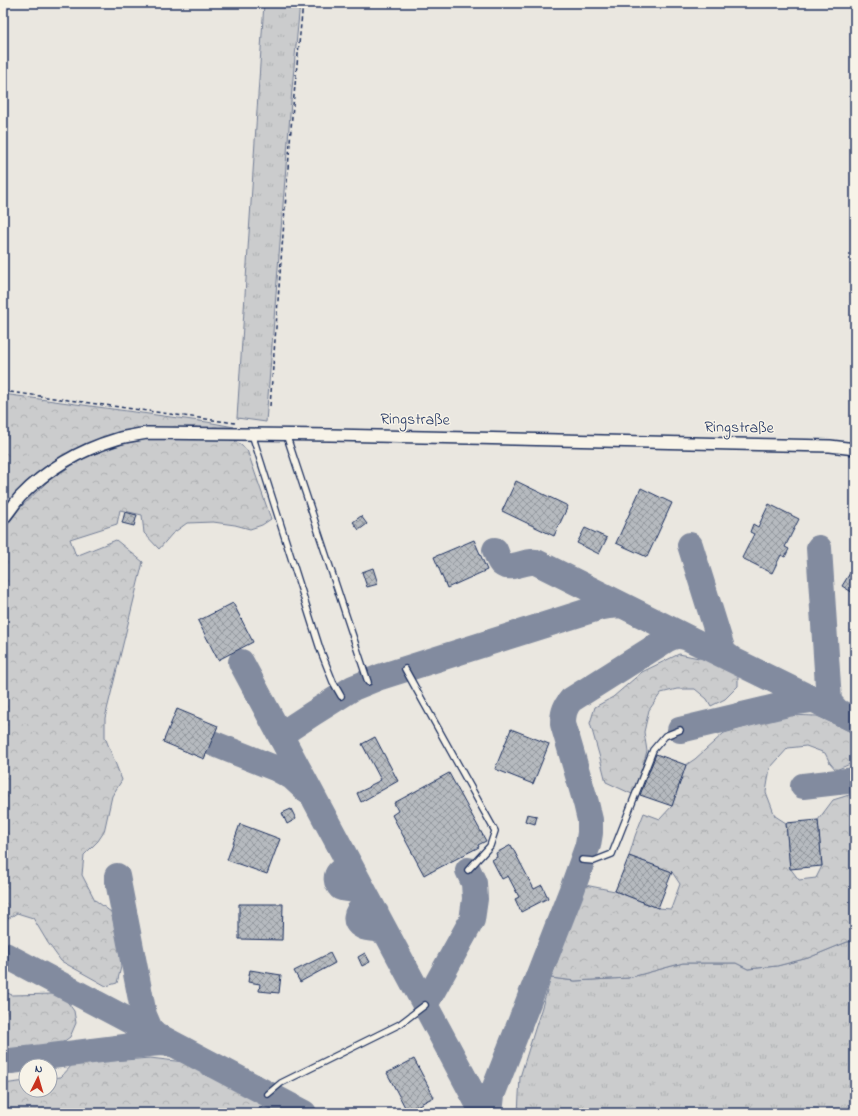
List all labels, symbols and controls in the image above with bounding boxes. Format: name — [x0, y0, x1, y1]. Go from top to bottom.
street label: Ringstraße — [380, 407, 451, 433]
street label: Ringstraße — [704, 415, 775, 441]
north arrow — [18, 1058, 58, 1098]
text: N — [34, 1061, 43, 1077]

